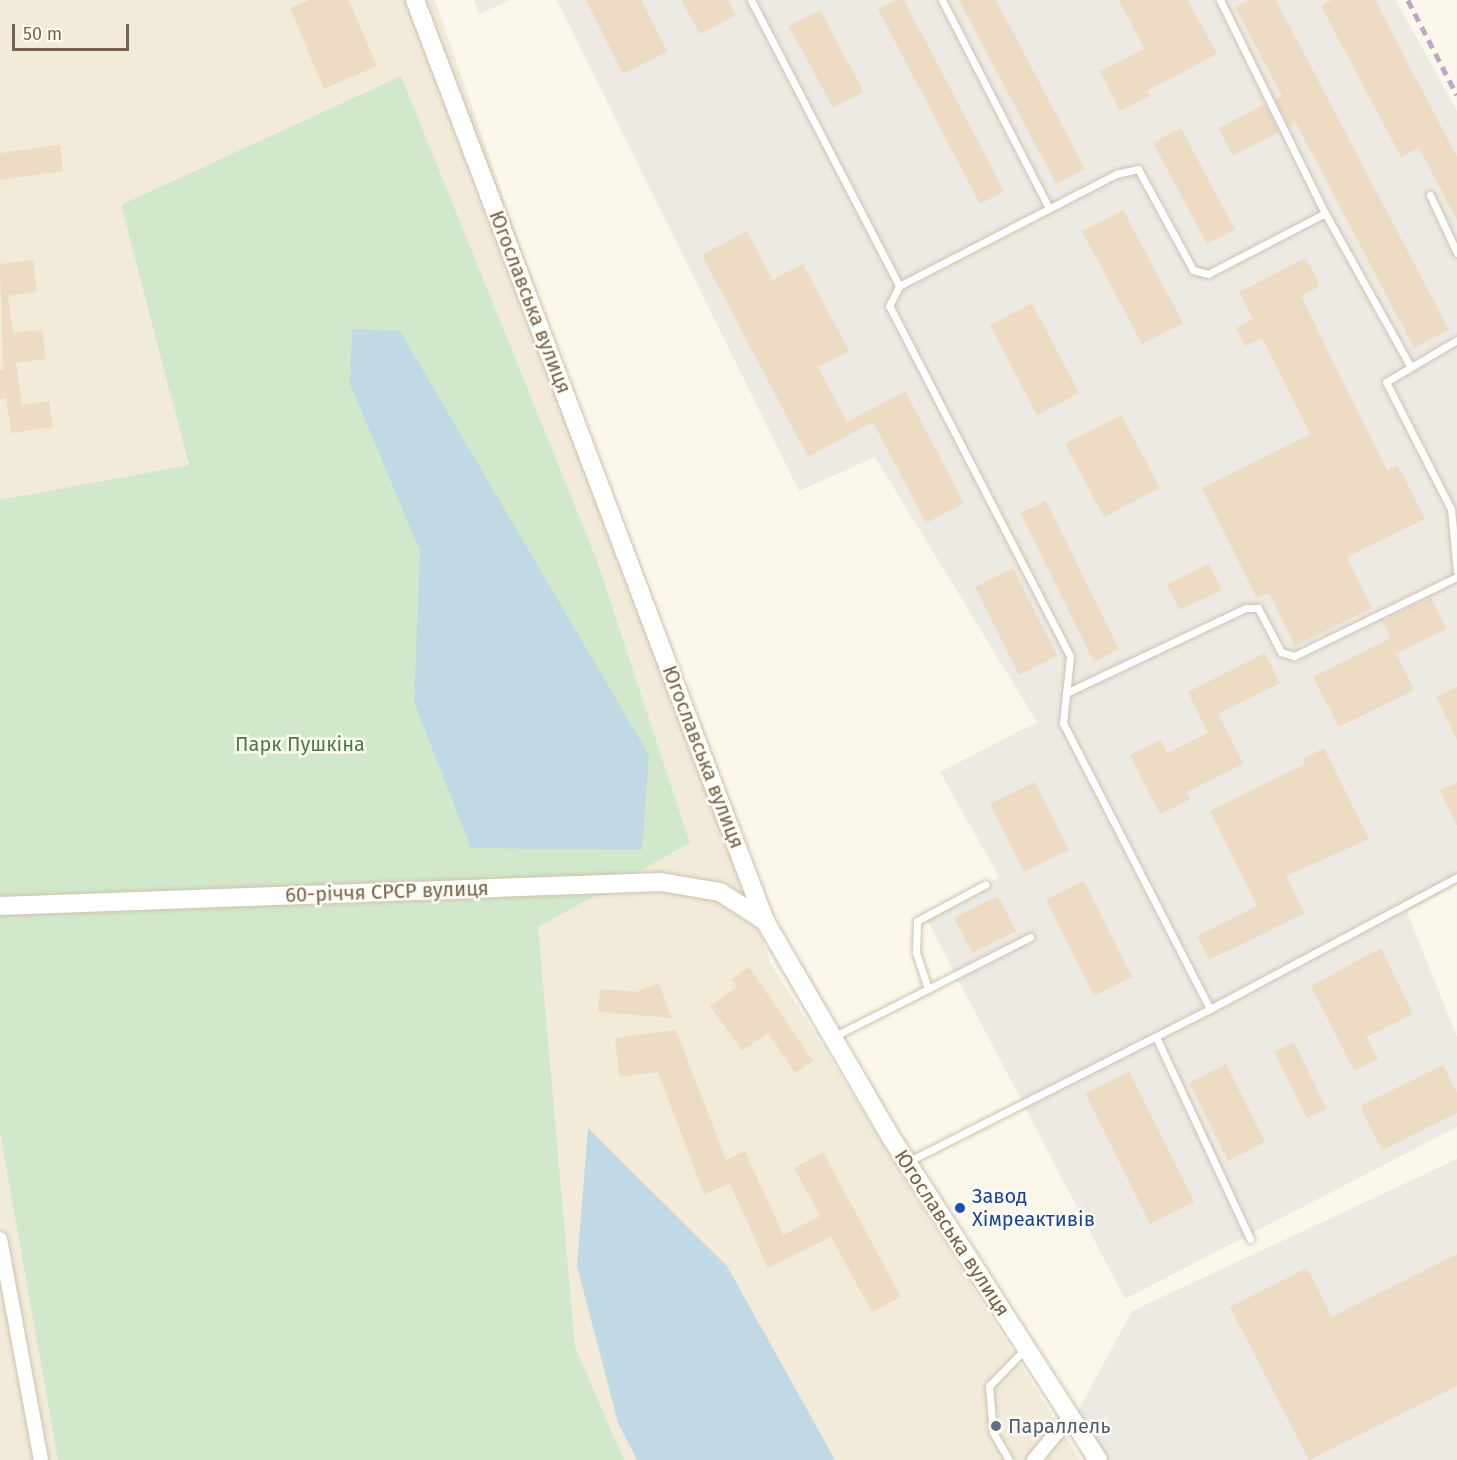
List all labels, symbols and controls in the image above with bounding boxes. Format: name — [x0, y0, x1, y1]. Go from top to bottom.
scale bar — [15, 12, 132, 50]
text: 50 m — [23, 23, 62, 45]
street label: Югославська вулиця — [484, 207, 576, 397]
street label: Югославська вулиця — [657, 662, 749, 852]
park label: Парк Пушкіна — [235, 732, 365, 756]
street label: 60-річчя СРСР вулиця — [285, 876, 489, 908]
street label: Югославська вулиця — [889, 1145, 1015, 1321]
place label: Завод Хімреактивів — [972, 1184, 1095, 1231]
marker: Завод Хімреактивів — [953, 1201, 967, 1215]
place label: Параллель — [1008, 1414, 1111, 1438]
marker: Параллель — [989, 1419, 1003, 1433]

